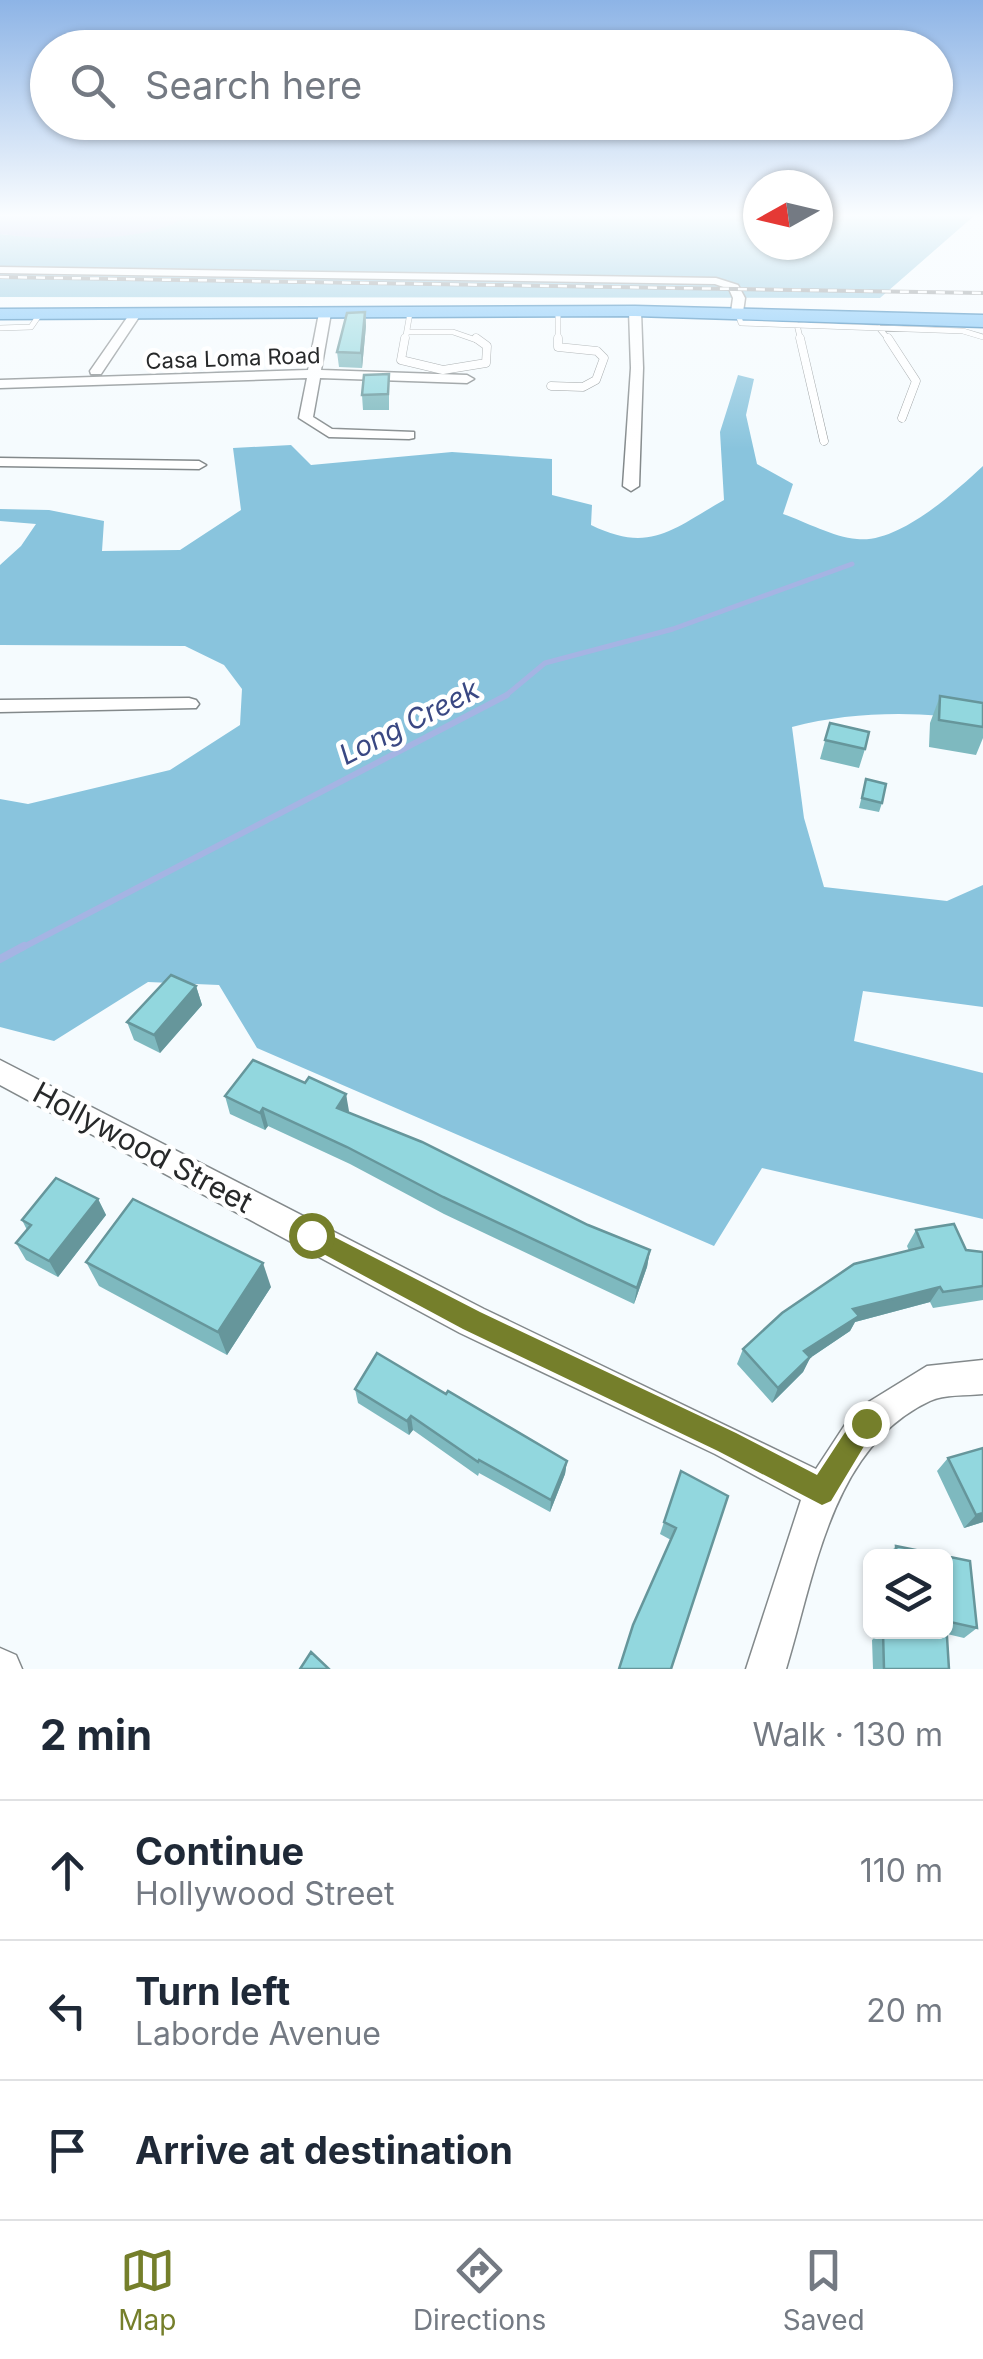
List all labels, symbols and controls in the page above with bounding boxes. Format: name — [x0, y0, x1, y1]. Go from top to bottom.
search box — [30, 30, 953, 140]
icon: search — [65, 58, 120, 113]
text: Search here — [145, 62, 362, 108]
north arrow — [743, 170, 833, 260]
street label: Casa Loma Road — [145, 342, 321, 374]
water label: Long Creek — [333, 672, 485, 772]
street label: Hollywood Street — [27, 1074, 259, 1220]
route start — [289, 1213, 335, 1259]
route end — [844, 1401, 890, 1447]
map controls — [863, 1549, 953, 1639]
button: layers — [863, 1549, 953, 1639]
text: 2 min — [40, 1709, 152, 1760]
text: Walk · 130 m — [753, 1715, 943, 1754]
text: Continue — [135, 1828, 304, 1874]
icon: ahead — [40, 1843, 95, 1898]
text: 110 m — [860, 1851, 943, 1890]
text: Hollywood Street — [135, 1874, 394, 1913]
text: Turn left — [135, 1968, 290, 2014]
icon: left — [40, 1983, 95, 2038]
text: 20 m — [866, 1991, 943, 2030]
text: Laborde Avenue — [135, 2014, 381, 2053]
icon: arrive — [40, 2123, 95, 2178]
text: Arrive at destination — [135, 2127, 513, 2173]
tab: Map — [118, 2243, 176, 2337]
tab: Directions — [413, 2243, 546, 2337]
tab: Saved — [783, 2243, 865, 2337]

